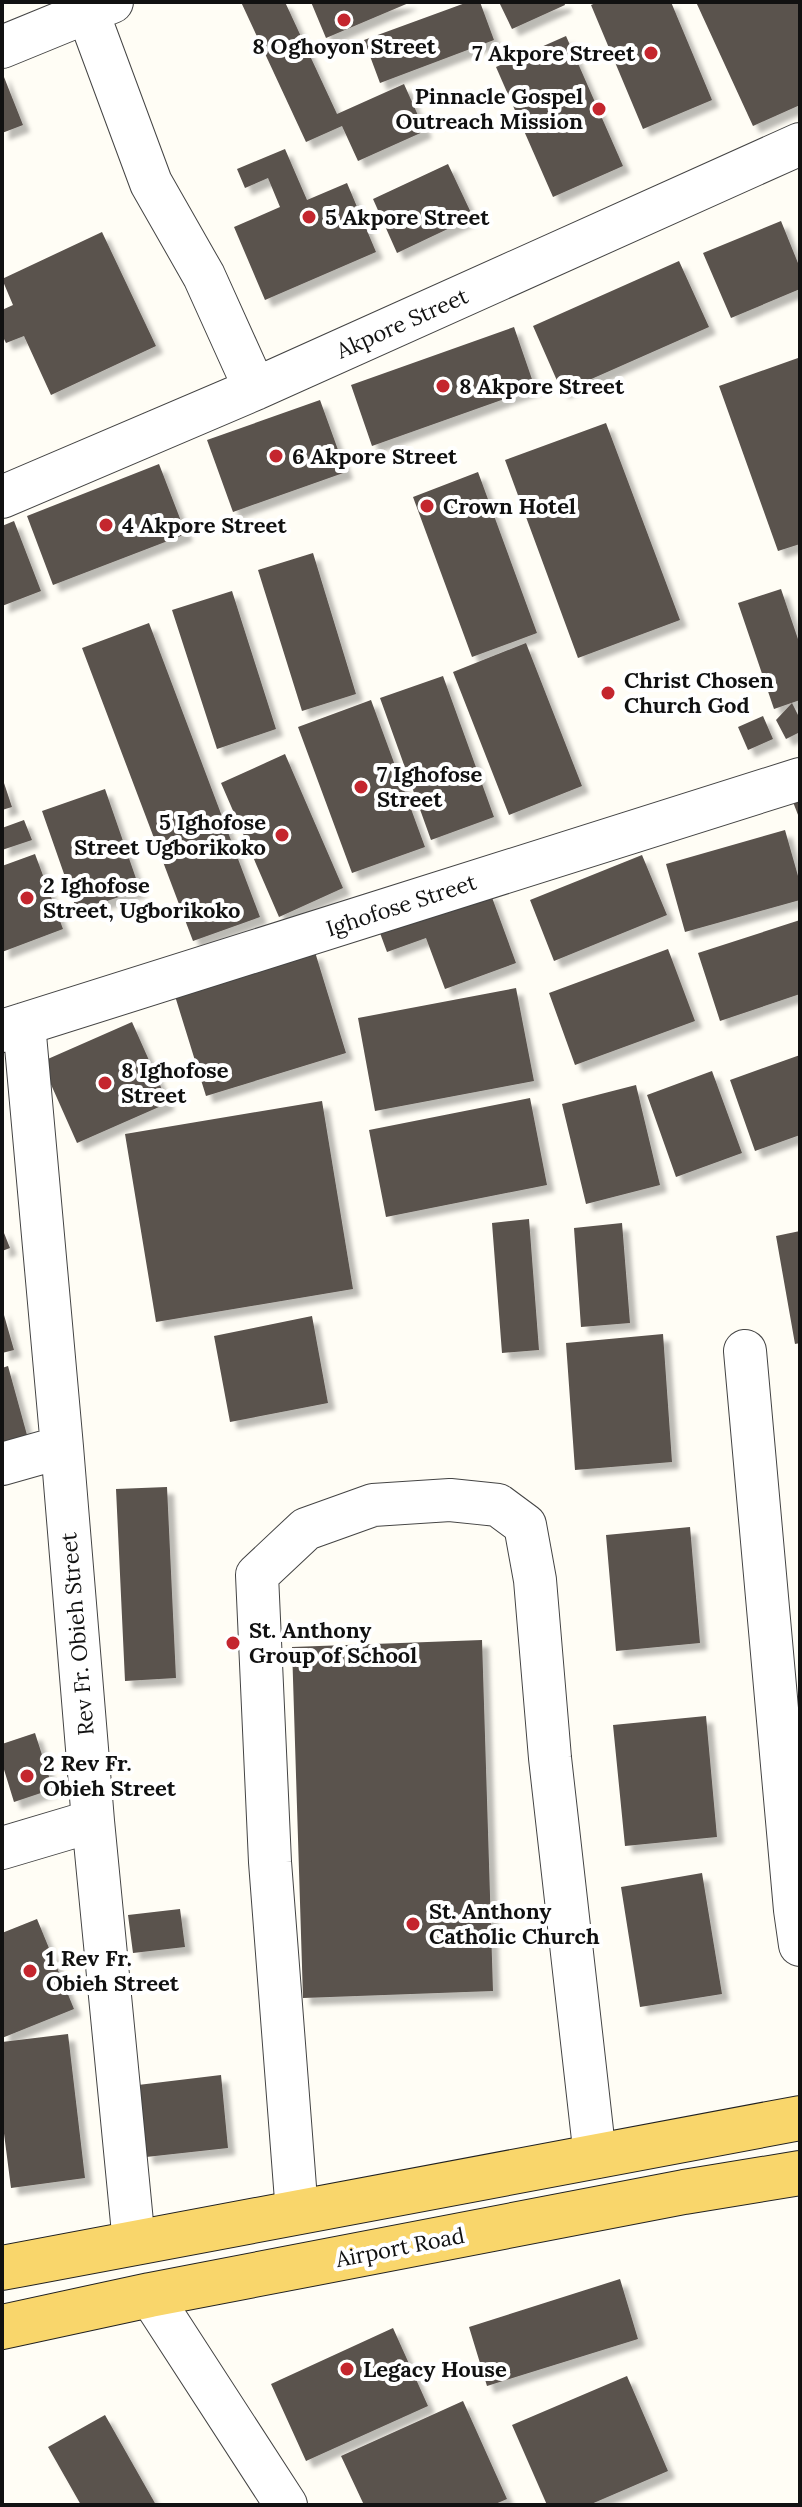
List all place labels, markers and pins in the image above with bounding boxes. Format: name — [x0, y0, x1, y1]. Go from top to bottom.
marker: 8 Oghoyon Street — [335, 11, 353, 29]
place label: 8 Oghoyon Street — [252, 32, 437, 60]
place label: 7 Akpore Street — [472, 39, 636, 67]
marker: 7 Akpore Street — [642, 44, 660, 62]
place label: Pinnacle Gospel Outreach Mission — [395, 82, 583, 135]
marker: Pinnacle Gospel Outreach Mission — [590, 100, 608, 118]
place label: 5 Akpore Street — [325, 203, 490, 231]
marker: 5 Akpore Street — [300, 208, 318, 226]
place label: 8 Akpore Street — [459, 372, 625, 400]
marker: 8 Akpore Street — [434, 377, 452, 395]
place label: 6 Akpore Street — [292, 442, 458, 470]
marker: 6 Akpore Street — [267, 447, 285, 465]
place label: Crown Hotel — [443, 492, 576, 520]
marker: Crown Hotel — [418, 497, 436, 515]
place label: 4 Akpore Street — [122, 511, 287, 539]
marker: 4 Akpore Street — [97, 516, 115, 534]
place label: Christ Chosen Church God — [624, 666, 774, 719]
marker: Christ Chosen Church God — [599, 684, 617, 702]
place label: 7 Ighofose Street — [377, 760, 483, 813]
marker: 7 Ighofose Street — [352, 778, 370, 796]
place label: 5 Ighofose Street Ugborikoko — [74, 808, 266, 861]
marker: 5 Ighofose Street Ugborikoko — [273, 826, 291, 844]
place label: 2 Ighofose Street, Ugborikoko — [43, 871, 240, 924]
marker: 2 Ighofose Street, Ugborikoko — [18, 889, 36, 907]
place label: 8 Ighofose Street — [121, 1056, 229, 1109]
marker: 8 Ighofose Street — [96, 1074, 114, 1092]
place label: St. Anthony Group of School — [249, 1616, 417, 1669]
marker: St. Anthony Group of School — [224, 1634, 242, 1652]
place label: 2 Rev Fr. Obieh Street — [43, 1749, 177, 1802]
marker: 2 Rev Fr. Obieh Street — [18, 1767, 36, 1785]
place label: St. Anthony Catholic Church — [429, 1897, 600, 1950]
marker: St. Anthony Catholic Church — [404, 1915, 422, 1933]
place label: 1 Rev Fr. Obieh Street — [46, 1944, 180, 1997]
marker: 1 Rev Fr. Obieh Street — [21, 1962, 39, 1980]
place label: Legacy House — [363, 2355, 507, 2383]
marker: Legacy House — [338, 2360, 356, 2378]

